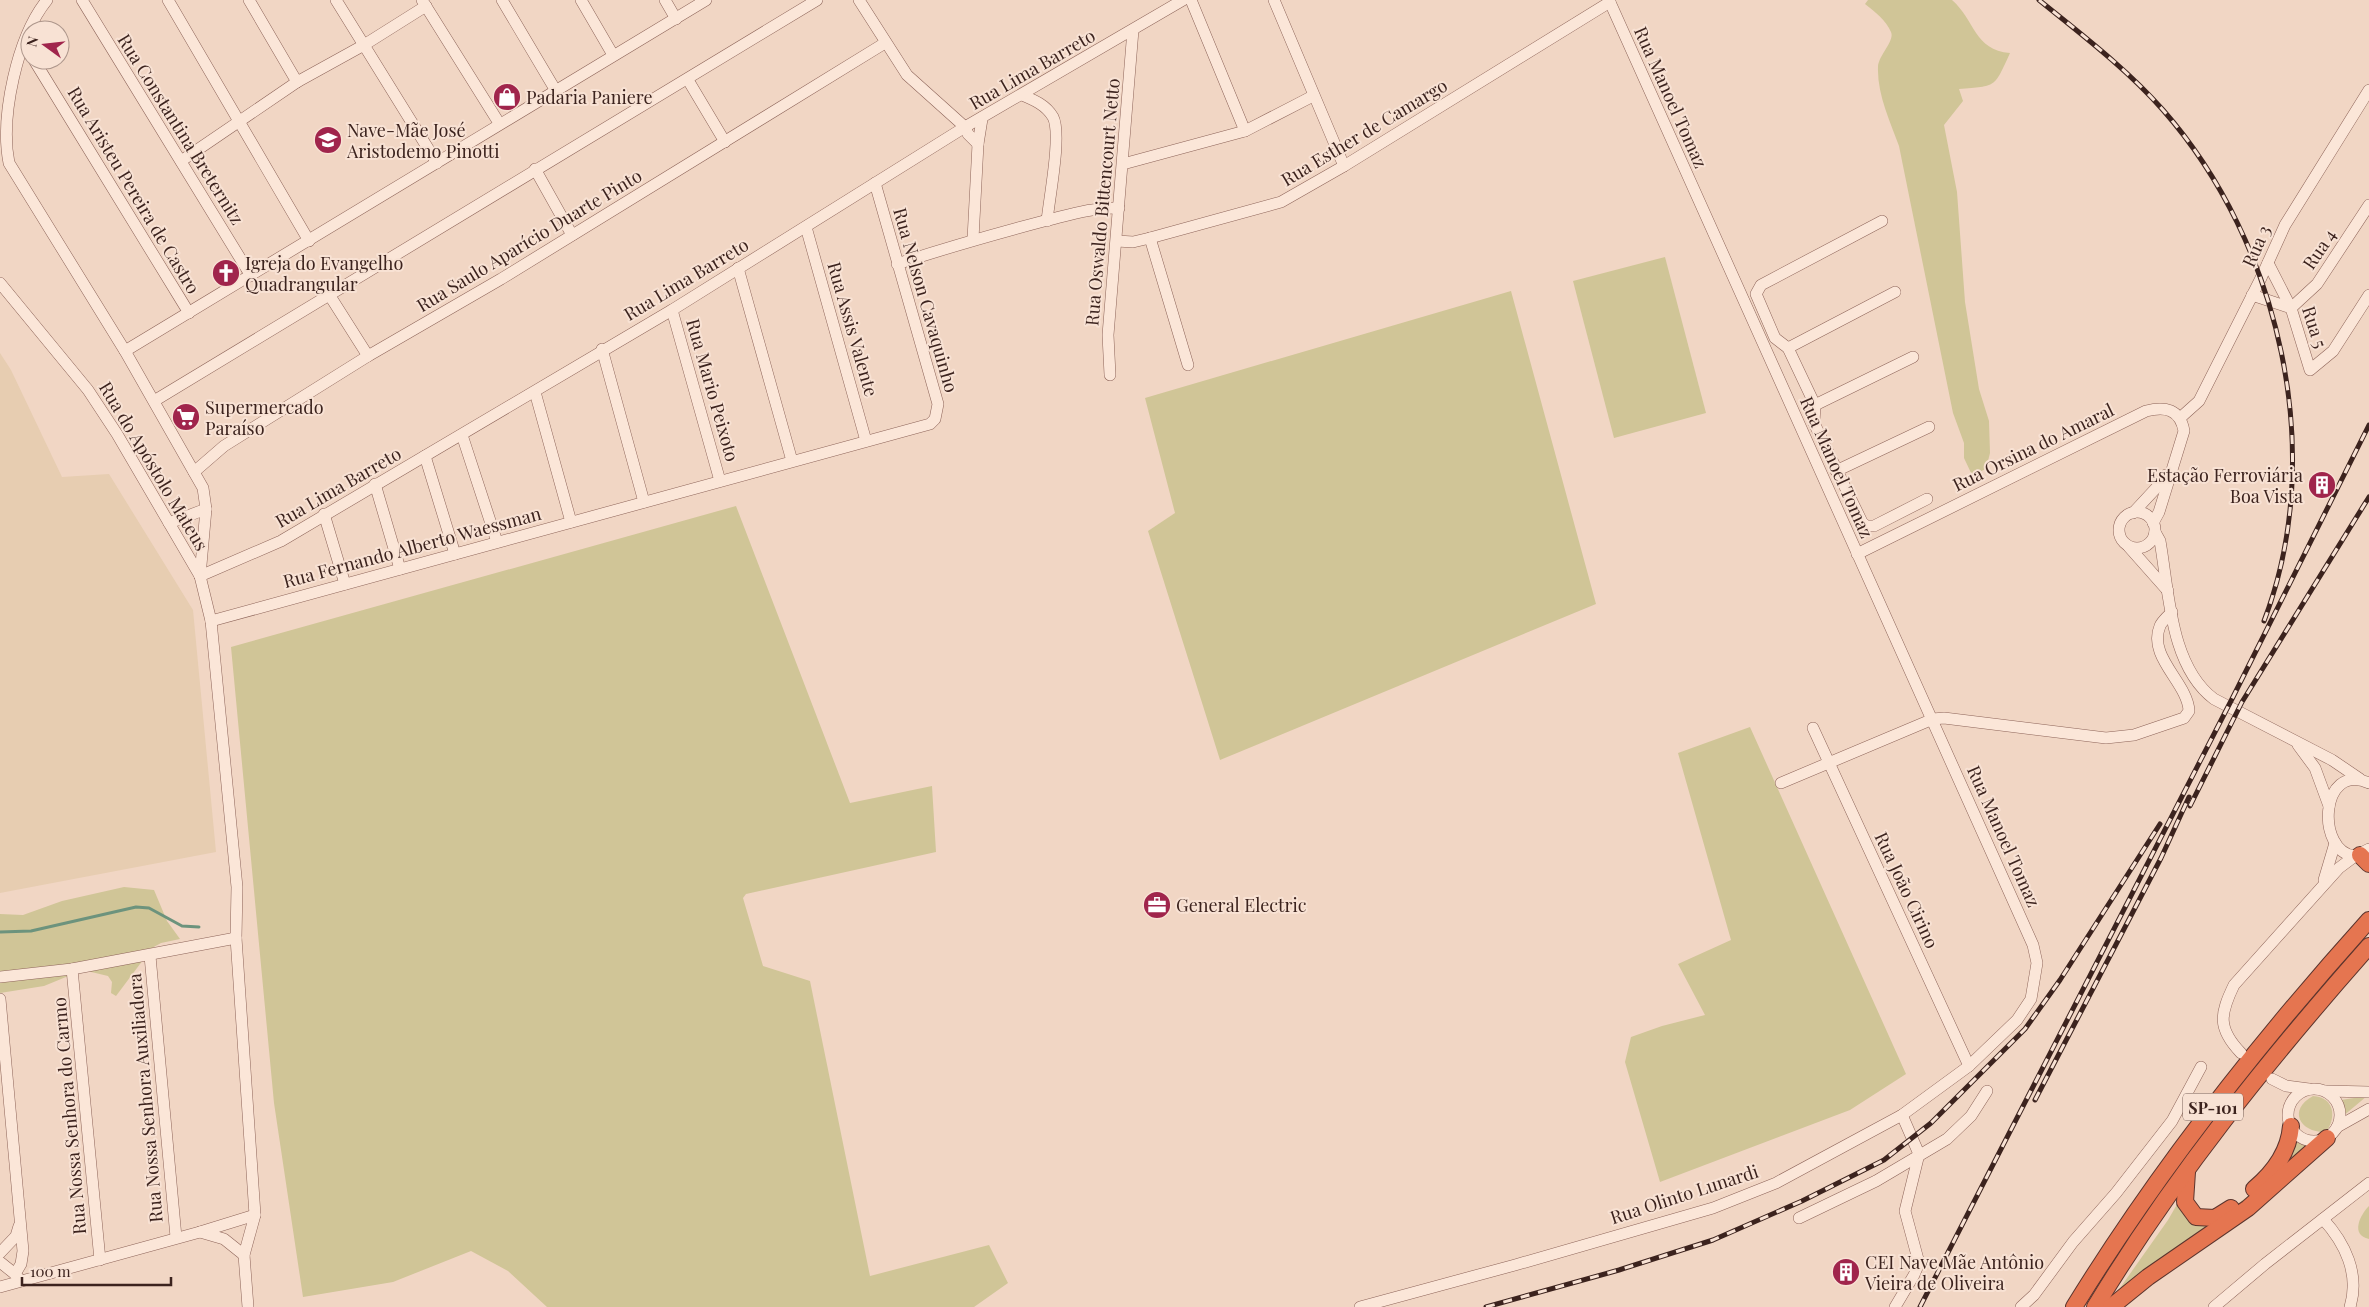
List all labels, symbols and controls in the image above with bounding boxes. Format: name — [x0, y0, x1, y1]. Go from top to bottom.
north arrow — [20, 20, 70, 70]
street label: Rua Manoel Tomaz — [1629, 22, 1713, 172]
street label: Rua Lima Barreto — [965, 23, 1099, 115]
street label: Rua Constantina Breternitz — [112, 29, 250, 229]
text: N — [21, 34, 42, 49]
street label: Rua Esther de Camargo — [1276, 73, 1452, 191]
street label: Rua Oswaldo Bittencourt Netto — [1079, 77, 1125, 327]
street label: Rua Aristeu Pereira de Castro — [62, 82, 206, 298]
shop icon: Padaria Paniere — [492, 82, 522, 112]
place label: Padaria Paniere — [526, 85, 653, 109]
place label: Nave-Mãe José Aristodemo Pinotti — [346, 118, 500, 163]
school or university icon: Nave-Mãe José Aristodemo Pinotti — [313, 125, 343, 155]
street label: Rua Saulo Aparício Duarte Pinto — [412, 163, 646, 317]
street label: Rua Nelson Cavaquinho — [888, 205, 964, 395]
street label: Rua 3 — [2236, 221, 2276, 271]
street label: Rua 4 — [2297, 224, 2341, 274]
street label: Rua Lima Barreto — [619, 232, 753, 326]
place label: Igreja do Evangelho Quadrangular — [245, 251, 403, 296]
church icon: Igreja do Evangelho Quadrangular — [211, 258, 241, 288]
street label: Rua Assis Valente — [822, 259, 884, 399]
street label: Rua 5 — [2297, 303, 2333, 351]
street label: Rua Mario Peixoto — [681, 316, 745, 464]
street label: Rua do Apóstolo Mateus — [94, 377, 214, 555]
street label: Rua Manoel Tomaz — [1795, 392, 1879, 542]
place label: Supermercado Paraíso — [205, 395, 324, 440]
street label: Rua Orsina do Amaral — [1948, 398, 2118, 496]
supermarket icon: Supermercado Paraíso — [171, 402, 201, 432]
street label: Rua Lima Barreto — [271, 441, 405, 533]
place label: Estação Ferroviária Boa Vista — [2147, 463, 2303, 508]
building icon: Estação Ferroviária Boa Vista — [2307, 470, 2337, 500]
street label: Rua Fernando Alberto Waessman — [280, 501, 544, 593]
street label: Rua Manoel Tomaz — [1962, 761, 2046, 911]
street label: Rua João Cirino — [1870, 828, 1944, 952]
office icon: General Electric — [1142, 890, 1172, 920]
place label: General Electric — [1176, 893, 1307, 917]
street label: Rua Nossa Senhora Auxiliadora — [122, 972, 168, 1224]
street label: Rua Nossa Senhora do Carmo — [47, 996, 91, 1236]
road number: SP-101 — [2183, 1094, 2243, 1120]
street label: Rua Olinto Lunardi — [1607, 1159, 1761, 1229]
place label: CEI Nave Mãe Antônio Vieira de Oliveira — [1864, 1250, 2044, 1295]
scale bar — [22, 1254, 171, 1286]
building icon: CEI Nave Mãe Antônio Vieira de Oliveira — [1831, 1257, 1861, 1287]
text: 100 m — [30, 1261, 71, 1281]

